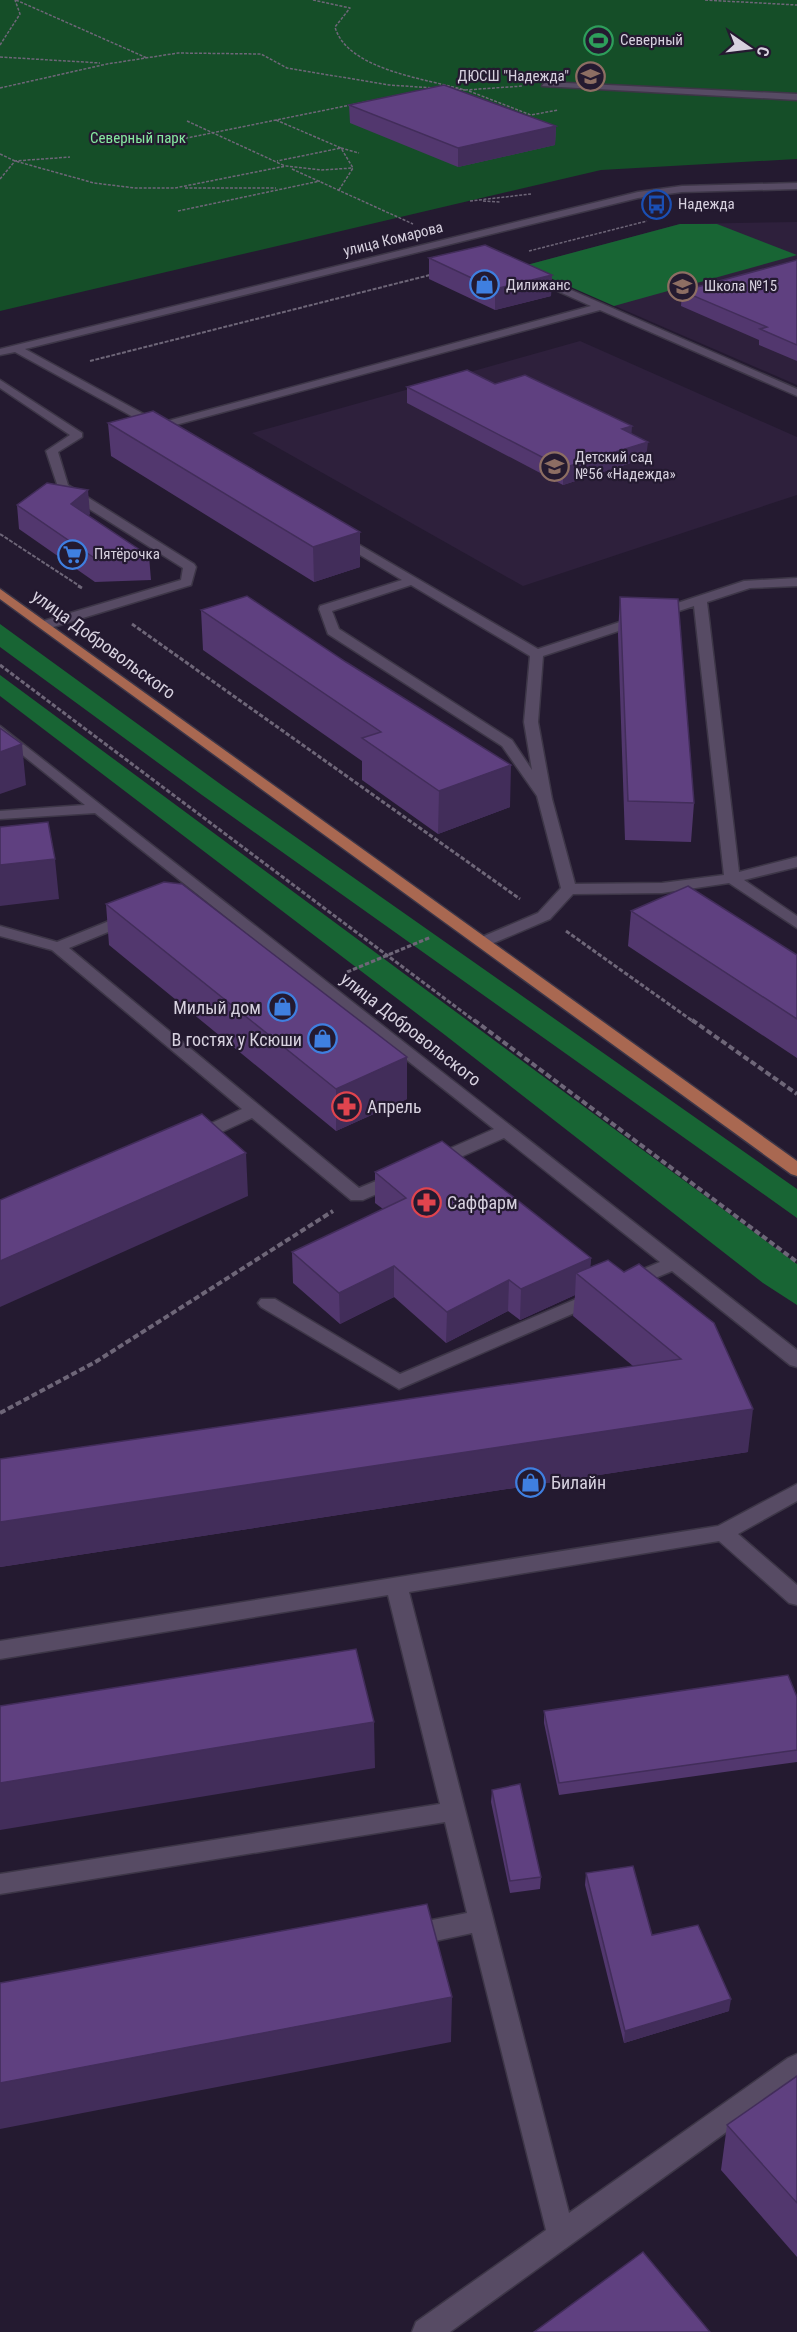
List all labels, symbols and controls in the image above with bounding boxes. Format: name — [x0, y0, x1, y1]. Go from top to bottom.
north arrow — [719, 18, 779, 78]
sports icon: Северный — [583, 24, 615, 56]
place label: Северный — [620, 31, 683, 49]
text: С — [753, 45, 773, 58]
school or university icon: ДЮСШ "Надежда" — [574, 60, 606, 92]
place label: ДЮСШ "Надежда" — [458, 67, 569, 85]
park label: Северный парк — [90, 129, 186, 147]
bus stop icon: Надежда — [641, 188, 673, 220]
place label: Надежда — [678, 195, 735, 213]
street label: улица Комарова — [341, 218, 445, 260]
shop icon: Дилижанс — [469, 269, 501, 301]
school or university icon: Школа №15 — [667, 270, 699, 302]
place label: Дилижанс — [506, 276, 571, 294]
place label: Школа №15 — [704, 277, 777, 295]
place label: Детский сад №56 «Надежда» — [575, 448, 676, 483]
school or university icon: Детский сад №56 «Надежда» — [538, 450, 570, 482]
supermarket icon: Пятёрочка — [57, 538, 89, 570]
place label: Пятёрочка — [94, 545, 160, 563]
street label: улица Добровольского — [28, 585, 180, 703]
street label: улица Добровольского — [337, 968, 485, 1090]
shop icon: Милый дом — [266, 991, 298, 1023]
place label: Милый дом — [173, 997, 261, 1018]
shop icon: В гостях у Ксюши — [307, 1023, 339, 1055]
place label: В гостях у Ксюши — [171, 1029, 302, 1050]
pharmacy icon: Апрель — [330, 1090, 362, 1122]
place label: Апрель — [367, 1096, 422, 1117]
pharmacy icon: Саффарм — [410, 1186, 442, 1218]
place label: Саффарм — [447, 1192, 518, 1213]
shop icon: Билайн — [514, 1466, 546, 1498]
place label: Билайн — [551, 1472, 606, 1493]

